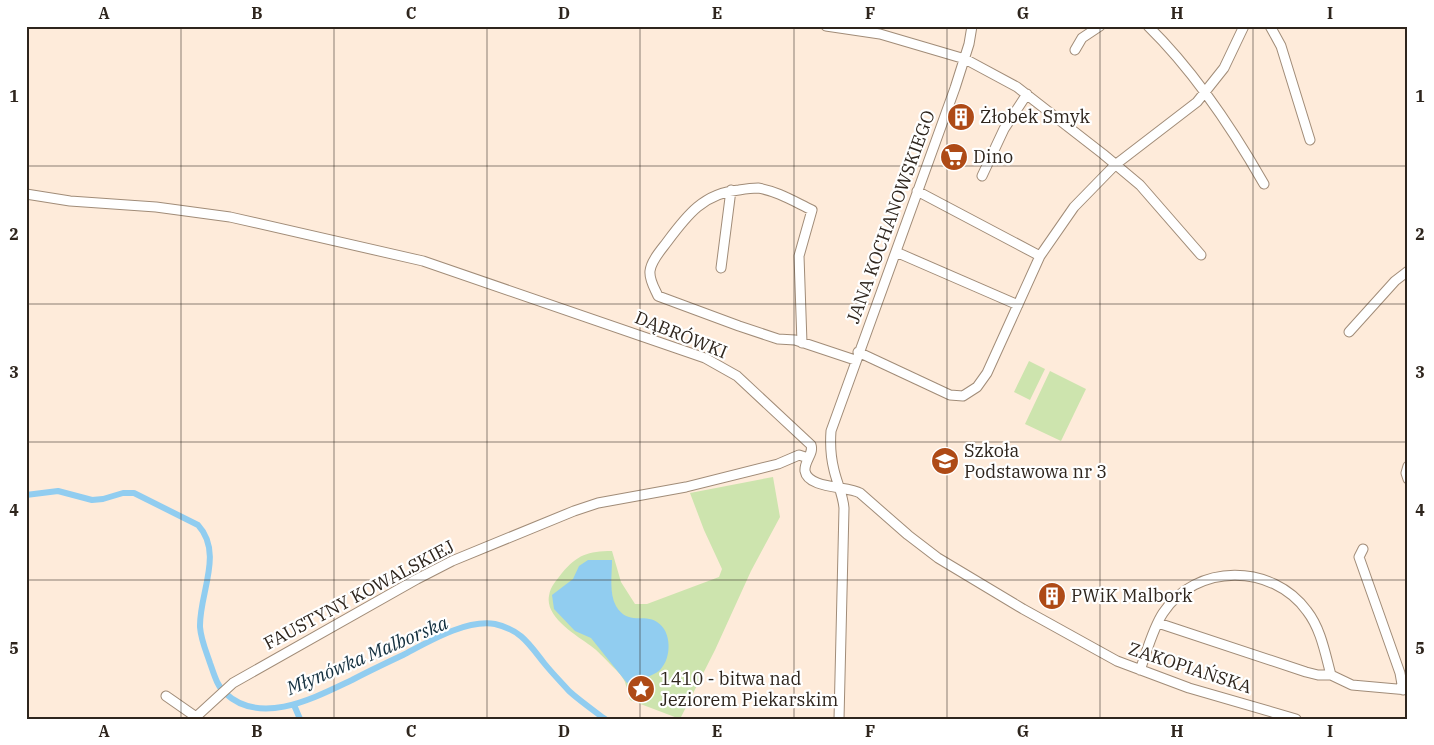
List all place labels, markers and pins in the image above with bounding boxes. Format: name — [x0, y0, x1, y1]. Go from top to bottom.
building icon: Żłobek Smyk — [946, 102, 976, 132]
place label: Żłobek Smyk — [980, 105, 1091, 128]
supermarket icon: Dino — [939, 142, 969, 172]
place label: Dino — [973, 145, 1013, 168]
place label: Szkoła Podstawowa nr 3 — [964, 439, 1107, 483]
school or university icon: Szkoła Podstawowa nr 3 — [930, 446, 960, 476]
building icon: PWiK Malbork — [1037, 581, 1067, 611]
place label: PWiK Malbork — [1071, 584, 1193, 607]
place label: 1410 - bitwa nad Jeziorem Piekarskim — [660, 667, 839, 711]
place icon: 1410 - bitwa nad Jeziorem Piekarskim — [626, 674, 656, 704]

